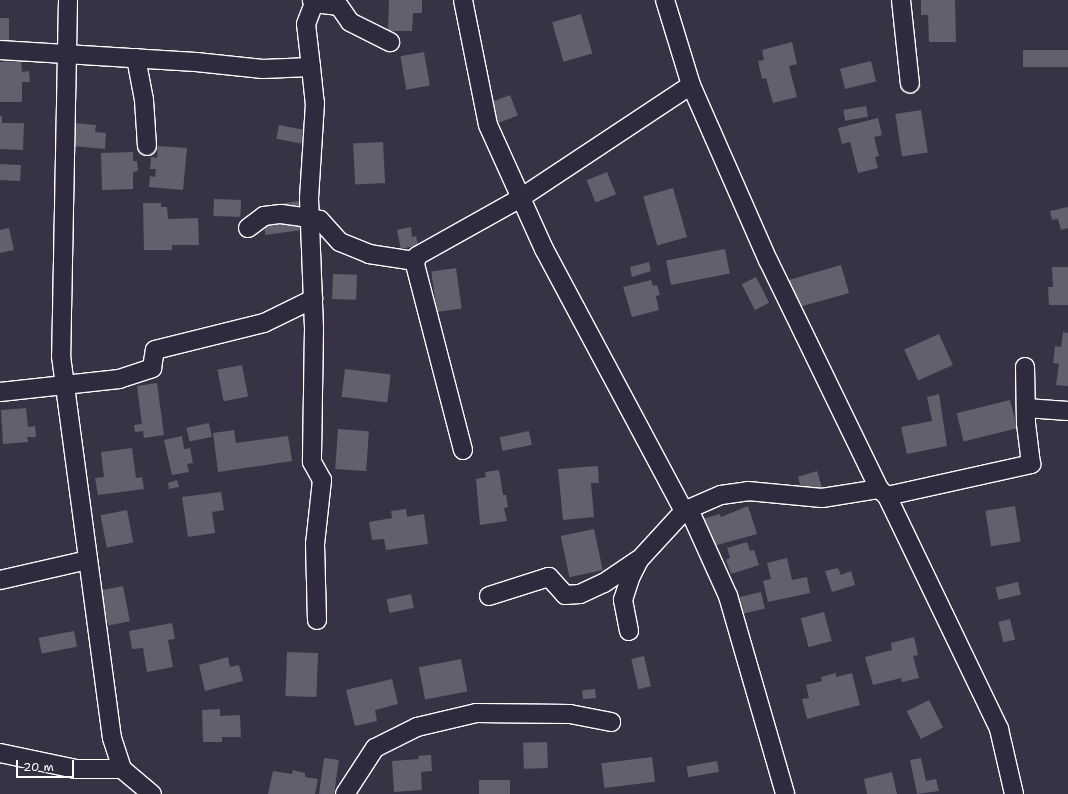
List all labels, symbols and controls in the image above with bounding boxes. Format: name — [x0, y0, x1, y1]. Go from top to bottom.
scale bar — [18, 752, 76, 778]
text: 20 m — [23, 759, 54, 775]

